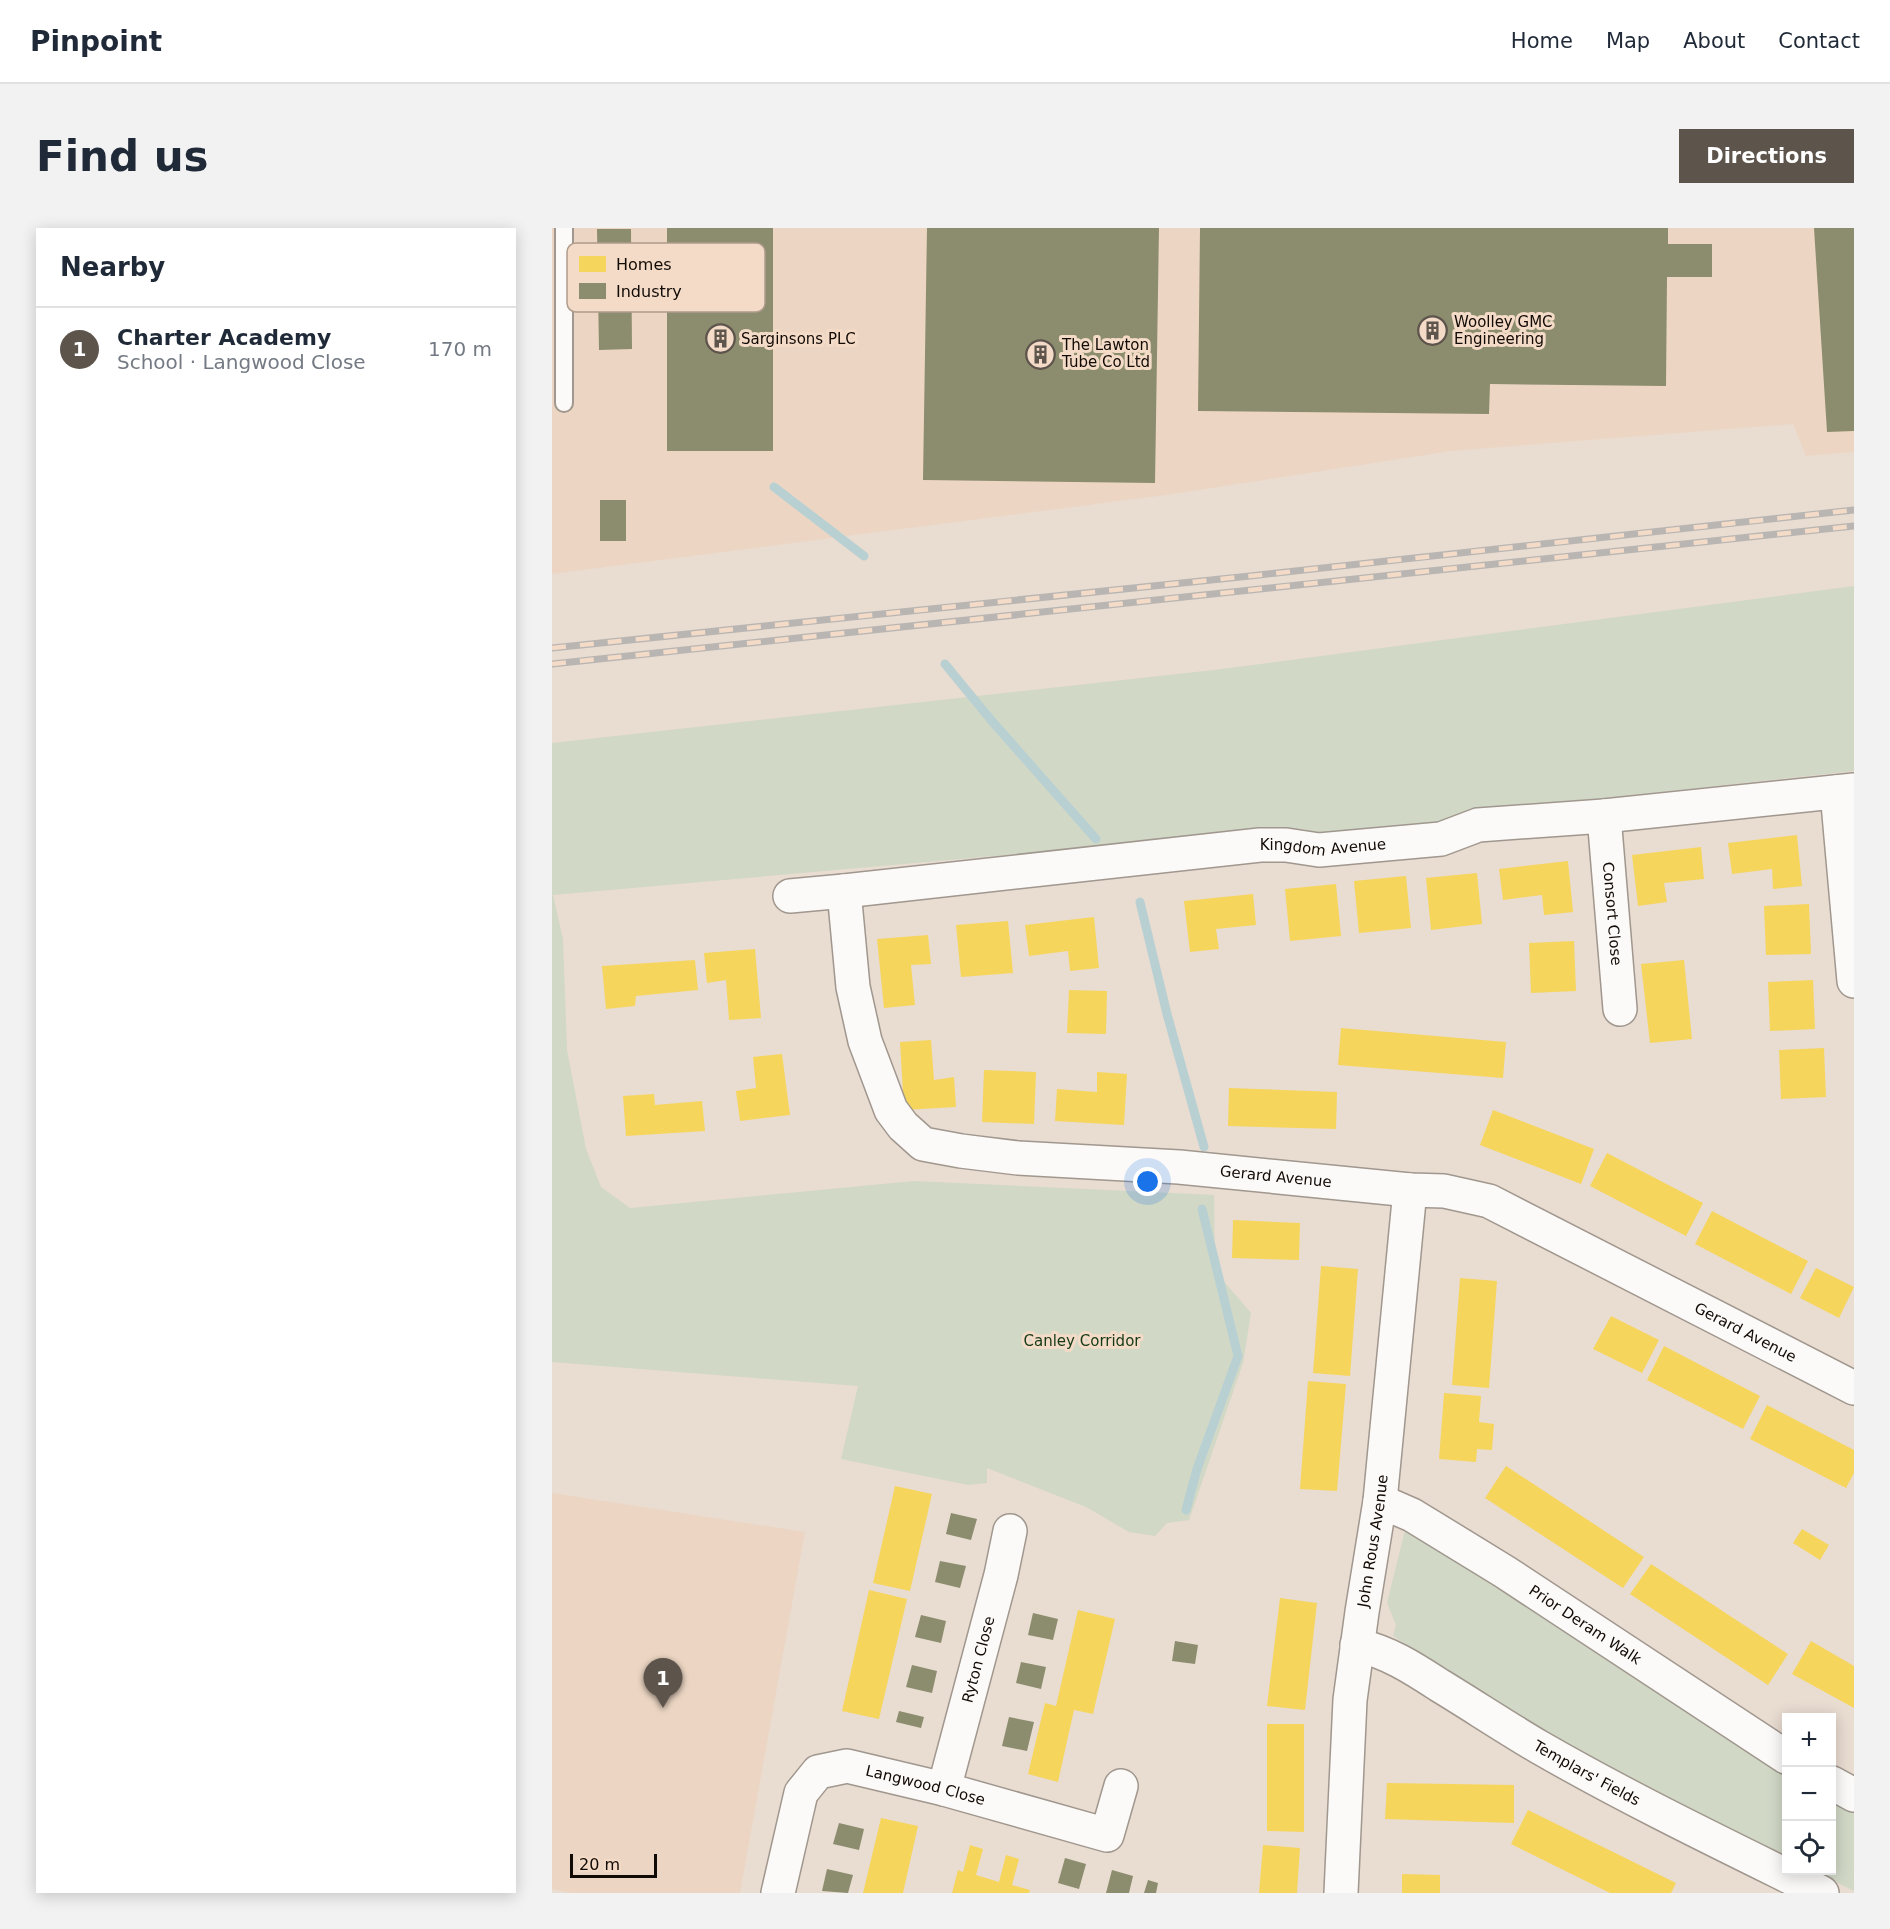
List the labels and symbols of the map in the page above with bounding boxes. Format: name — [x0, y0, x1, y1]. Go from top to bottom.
legend — [567, 243, 765, 312]
text: Homes — [616, 255, 672, 274]
text: Industry — [616, 282, 682, 301]
place label: Woolley GMC Engineering — [1454, 313, 1553, 348]
building icon: Woolley GMC Engineering — [1417, 315, 1449, 347]
building icon: Sarginsons PLC — [704, 323, 736, 355]
place label: Sarginsons PLC — [741, 330, 856, 348]
place label: The Lawton Tube Co Ltd — [1061, 336, 1150, 371]
building icon: The Lawton Tube Co Ltd — [1025, 338, 1057, 370]
street label: Kingdom Avenue — [1260, 835, 1387, 860]
street label: Consort Close — [1599, 861, 1625, 966]
street label: Gerard Avenue — [1219, 1162, 1333, 1191]
your location — [1133, 1167, 1162, 1196]
street label: Gerard Avenue — [1691, 1299, 1799, 1366]
park label: Canley Corridor — [1024, 1332, 1141, 1350]
street label: John Rous Avenue — [1354, 1474, 1392, 1610]
street label: Prior Deram Walk — [1526, 1581, 1645, 1668]
street label: Ryton Close — [958, 1614, 999, 1705]
pin: 1 — [644, 1658, 682, 1708]
street label: Templars' Fields — [1529, 1736, 1643, 1810]
street label: Langwood Close — [864, 1762, 987, 1809]
scale bar — [570, 1851, 657, 1878]

